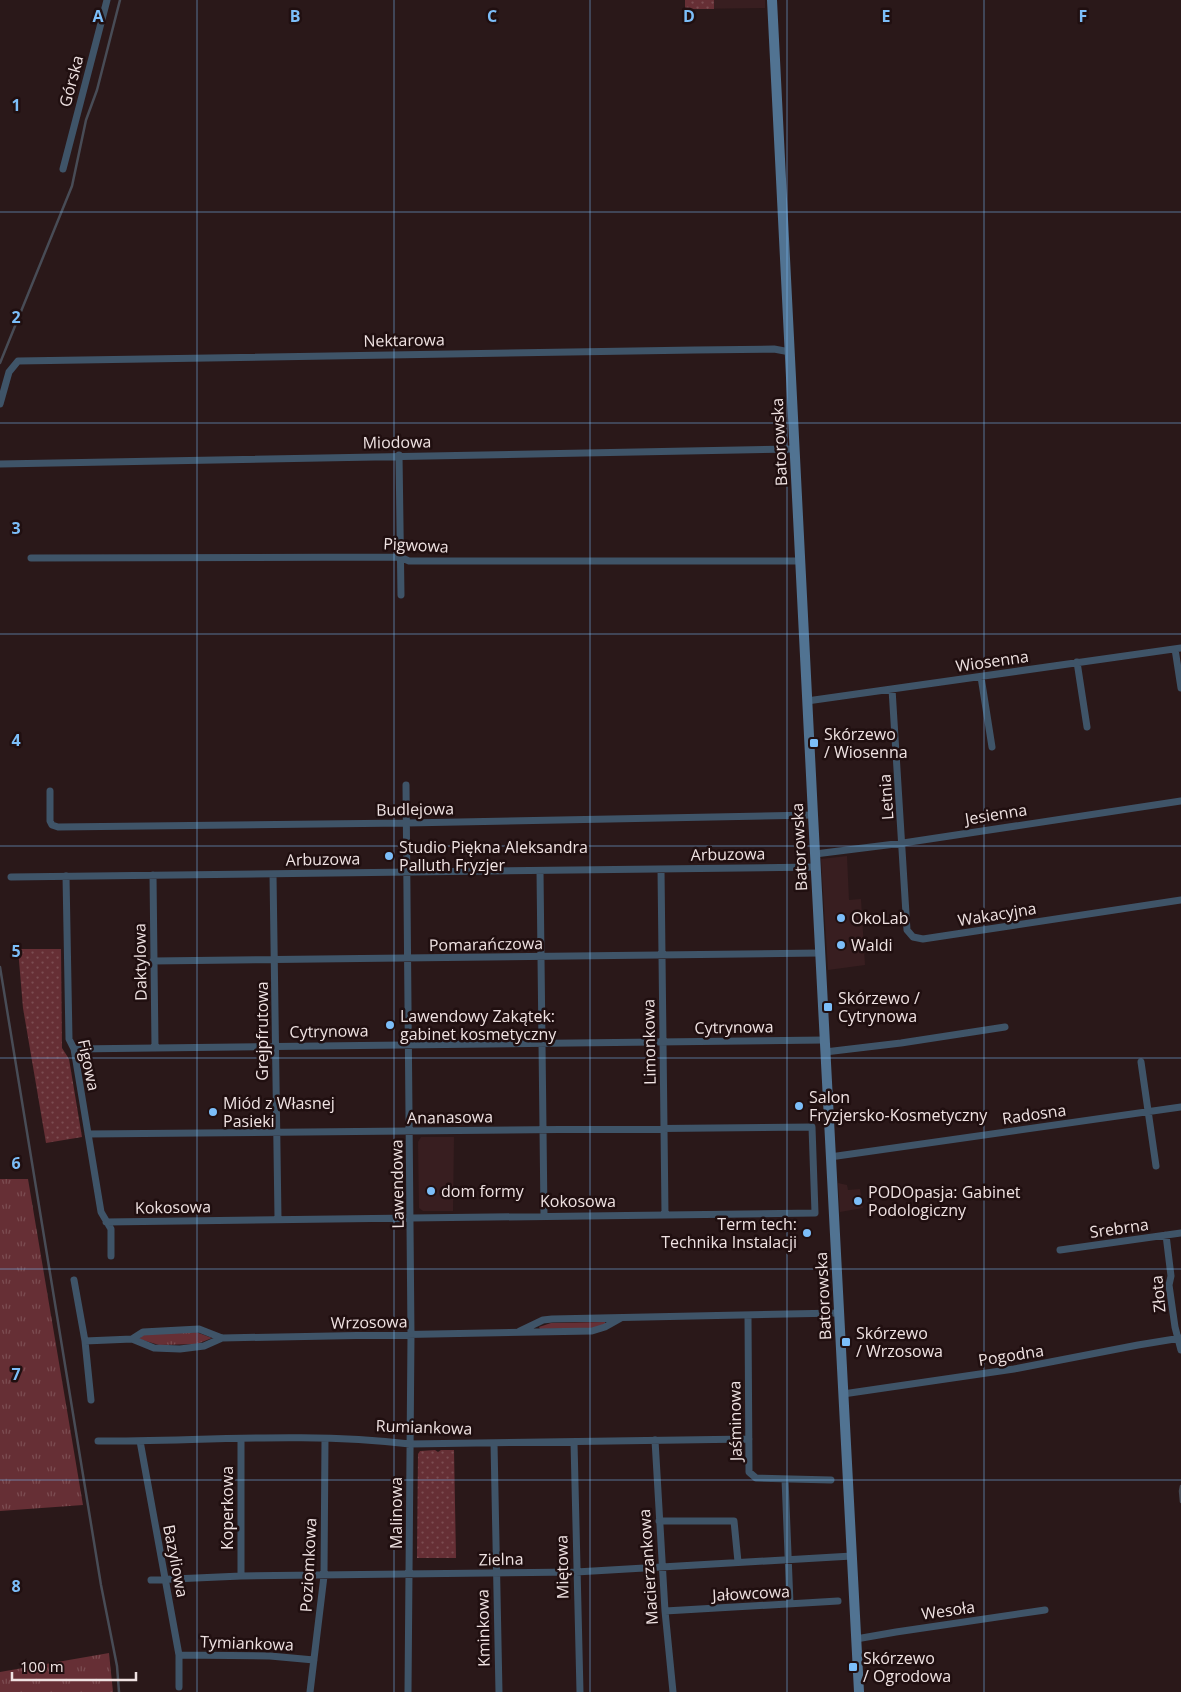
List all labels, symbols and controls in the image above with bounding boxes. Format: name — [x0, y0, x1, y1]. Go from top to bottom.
text: A — [92, 5, 104, 27]
text: B — [290, 5, 300, 27]
text: C — [487, 5, 497, 27]
text: D — [683, 5, 695, 27]
text: E — [882, 5, 891, 27]
text: F — [1079, 5, 1087, 27]
street label: Górska — [54, 53, 88, 109]
text: 1 — [11, 94, 21, 116]
text: 2 — [11, 306, 21, 328]
street label: Nektarowa — [363, 328, 445, 352]
street label: Batorowska — [766, 397, 792, 487]
street label: Miodowa — [362, 430, 432, 454]
text: 3 — [11, 517, 21, 539]
street label: Pigwowa — [383, 532, 449, 558]
street label: Wiosenna — [954, 645, 1030, 677]
place label: Skórzewo / Wiosenna — [824, 723, 908, 763]
text: 4 — [11, 729, 21, 751]
marker: Skórzewo / Wiosenna — [808, 737, 820, 749]
street label: Letnia — [873, 773, 899, 821]
street label: Budlejowa — [376, 797, 454, 821]
street label: Jesienna — [961, 798, 1029, 830]
street label: Batorowska — [786, 802, 812, 892]
place label: Studio Piękna Aleksandra Palluth Fryzjer — [399, 836, 588, 876]
street label: Arbuzowa — [690, 842, 766, 866]
street label: Arbuzowa — [285, 847, 361, 871]
marker: Studio Piękna Aleksandra Palluth Fryzjer — [383, 850, 395, 862]
street label: Wakacyjna — [956, 897, 1038, 931]
place label: OkoLab — [851, 907, 909, 929]
marker: OkoLab — [835, 912, 847, 924]
street label: Daktylowa — [128, 923, 152, 1001]
street label: Pomarańczowa — [429, 932, 543, 956]
place label: Waldi — [851, 934, 893, 956]
marker: Waldi — [835, 939, 847, 951]
text: 5 — [11, 940, 21, 962]
street label: Grejpfrutowa — [251, 981, 273, 1081]
place label: Skórzewo / Cytrynowa — [838, 987, 920, 1027]
street label: Limonkowa — [637, 999, 661, 1085]
marker: Skórzewo / Cytrynowa — [822, 1001, 834, 1013]
place label: Lawendowy Zakątek: gabinet kosmetyczny — [400, 1005, 557, 1045]
street label: Cytrynowa — [694, 1015, 774, 1039]
street label: Cytrynowa — [289, 1019, 369, 1043]
marker: Lawendowy Zakątek: gabinet kosmetyczny — [384, 1019, 396, 1031]
street label: Figowa — [73, 1037, 105, 1093]
place label: Salon Fryzjersko-Kosmetyczny — [809, 1086, 988, 1126]
place label: Miód z Własnej Pasieki — [223, 1092, 335, 1132]
street label: Radosna — [1001, 1099, 1067, 1129]
marker: Salon Fryzjersko-Kosmetyczny — [793, 1100, 805, 1112]
street label: Ananasowa — [407, 1105, 493, 1129]
marker: Miód z Własnej Pasieki — [207, 1106, 219, 1118]
street label: Lawendowa — [385, 1139, 409, 1229]
text: 6 — [11, 1152, 21, 1174]
place label: dom formy — [441, 1180, 525, 1202]
place label: PODOpasja: Gabinet Podologiczny — [868, 1181, 1021, 1221]
marker: dom formy — [425, 1185, 437, 1197]
street label: Kokosowa — [540, 1190, 616, 1212]
street label: Kokosowa — [135, 1195, 211, 1219]
marker: PODOpasja: Gabinet Podologiczny — [852, 1195, 864, 1207]
place label: Term tech: Technika Instalacji — [661, 1213, 797, 1253]
street label: Srebrna — [1088, 1213, 1150, 1243]
marker: Term tech: Technika Instalacji — [801, 1227, 813, 1239]
street label: Batorowska — [810, 1251, 836, 1341]
street label: Złota — [1145, 1274, 1171, 1314]
street label: Wrzosowa — [330, 1310, 408, 1334]
place label: Skórzewo / Wrzosowa — [856, 1322, 943, 1362]
marker: Skórzewo / Wrzosowa — [840, 1336, 852, 1348]
street label: Pogodna — [977, 1339, 1045, 1371]
text: 7 — [11, 1363, 21, 1385]
street label: Jaśminowa — [723, 1381, 747, 1463]
street label: Rumiankowa — [375, 1414, 473, 1440]
street label: Koperkowa — [216, 1466, 238, 1550]
street label: Malinowa — [385, 1477, 407, 1549]
street label: Macierzankowa — [633, 1508, 663, 1626]
street label: Poziomkowa — [295, 1517, 321, 1613]
street label: Bazyliowa — [158, 1523, 194, 1599]
street label: Miętowa — [550, 1535, 574, 1599]
street label: Zielna — [478, 1548, 524, 1570]
text: 8 — [11, 1575, 21, 1597]
street label: Jałowcowa — [710, 1580, 790, 1606]
street label: Kminkowa — [471, 1589, 495, 1667]
street label: Wesoła — [920, 1595, 976, 1625]
street label: Tymiankowa — [200, 1630, 294, 1656]
place label: Skórzewo / Ogrodowa — [863, 1647, 951, 1687]
scale bar — [12, 1650, 136, 1682]
text: 100 m — [20, 1656, 64, 1676]
marker: Skórzewo / Ogrodowa — [847, 1661, 859, 1673]

